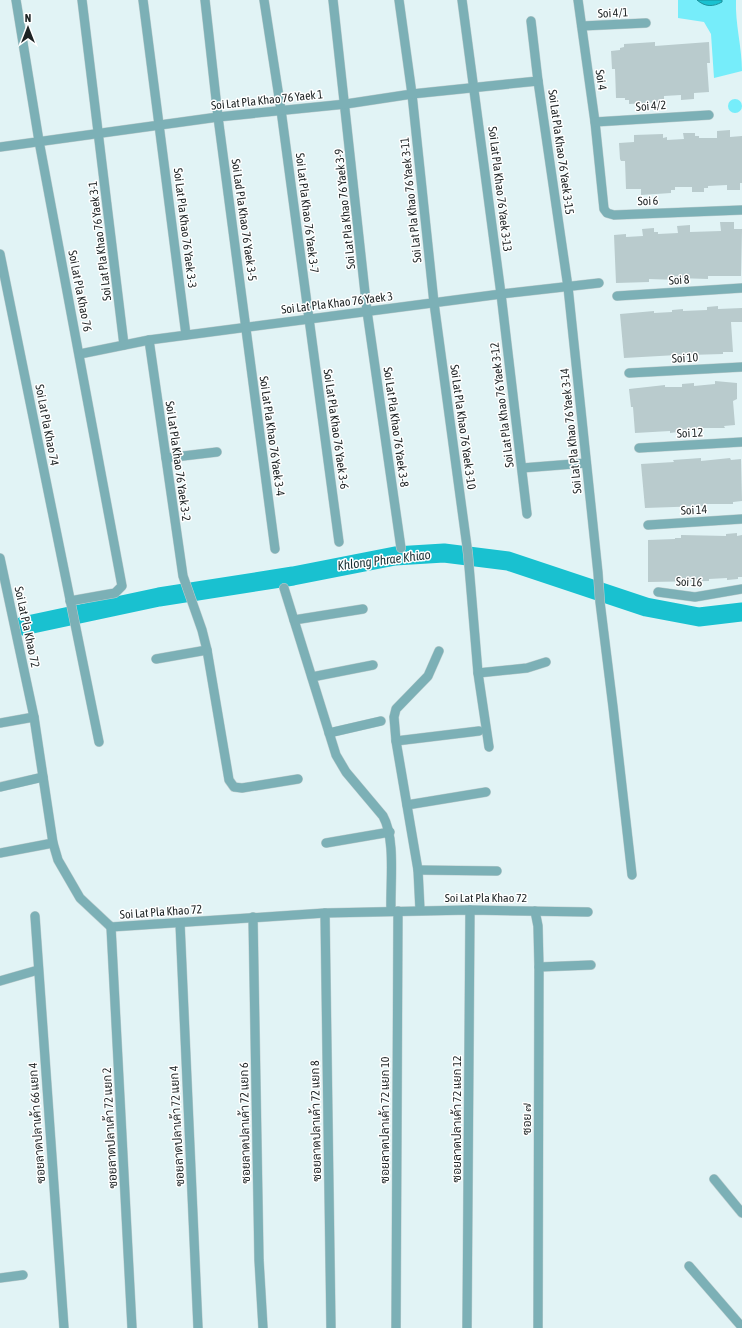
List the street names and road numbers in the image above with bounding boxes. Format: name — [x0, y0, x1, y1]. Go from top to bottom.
street label: Soi 4/1 — [597, 5, 629, 21]
street label: Soi 4 — [593, 69, 609, 92]
street label: Soi Lat Pla Khao 76 Yaek 1 — [210, 87, 324, 113]
street label: Soi Lat Pla Khao 76 Yaek 3-15 — [545, 89, 577, 215]
street label: Soi 4/2 — [635, 98, 667, 114]
street label: Soi Lat Pla Khao 76 Yaek 3-13 — [485, 126, 515, 252]
street label: Soi Lat Pla Khao 76 Yaek 3-11 — [397, 136, 425, 263]
street label: Soi Lat Pla Khao 76 Yaek 3-9 — [332, 148, 358, 270]
street label: Soi Lat Pla Khao 76 Yaek 3-7 — [293, 152, 321, 274]
street label: Soi Lad Pla Khao 76 Yaek 3-5 — [228, 158, 260, 282]
street label: Soi Lat Pla Khao 76 Yaek 3-3 — [171, 167, 199, 289]
street label: Soi Lat Pla Khao 76 Yaek 3-1 — [86, 180, 114, 302]
street label: Soi 6 — [637, 194, 659, 208]
street label: Soi Lat Pla Khao 76 — [65, 249, 95, 333]
street label: Soi 8 — [668, 272, 690, 288]
street label: Soi Lat Pla Khao 76 Yaek 3 — [280, 289, 394, 317]
street label: Soi Lat Pla Khao 76 Yaek 3-12 — [487, 342, 517, 468]
street label: Soi 10 — [671, 350, 699, 366]
street label: Soi Lat Pla Khao 76 Yaek 3-10 — [447, 364, 479, 491]
street label: Soi Lat Pla Khao 76 Yaek 3-8 — [381, 366, 411, 488]
street label: Soi Lat Pla Khao 76 Yaek 3-14 — [557, 367, 585, 494]
street label: Soi Lat Pla Khao 76 Yaek 3-6 — [321, 368, 351, 490]
street label: Soi Lat Pla Khao 76 Yaek 3-4 — [257, 375, 287, 497]
street label: Soi Lat Pla Khao 74 — [32, 383, 62, 467]
street label: Soi Lat Pla Khao 76 Yaek 3-2 — [163, 400, 193, 522]
street label: Soi 12 — [676, 425, 704, 441]
street label: Soi 14 — [680, 502, 708, 518]
street label: Soi 16 — [676, 575, 703, 589]
street label: Soi Lat Pla Khao 72 — [12, 585, 42, 669]
street label: Soi Lat Pla Khao 72 — [445, 891, 527, 905]
street label: Soi Lat Pla Khao 72 — [119, 902, 203, 922]
street label: ซอยลาดปลาเค้า 72 แยก 10 — [378, 1056, 392, 1183]
street label: ซอยลาดปลาเค้า 72 แยก 12 — [450, 1056, 464, 1182]
street label: ซอยลาดปลาเค้า 72 แยก 8 — [308, 1060, 324, 1182]
street label: ซอยลาดปลาเค้า 66 แยก 4 — [26, 1062, 48, 1184]
street label: ซอยลาดปลาเค้า 72 แยก 6 — [237, 1062, 253, 1184]
street label: ซอยลาดปลาเค้า 72 แยก 4 — [167, 1065, 187, 1187]
street label: ซอยลาดปลาเค้า 72 แยก 2 — [100, 1067, 120, 1189]
street label: ซอย ๗ — [520, 1103, 534, 1135]

